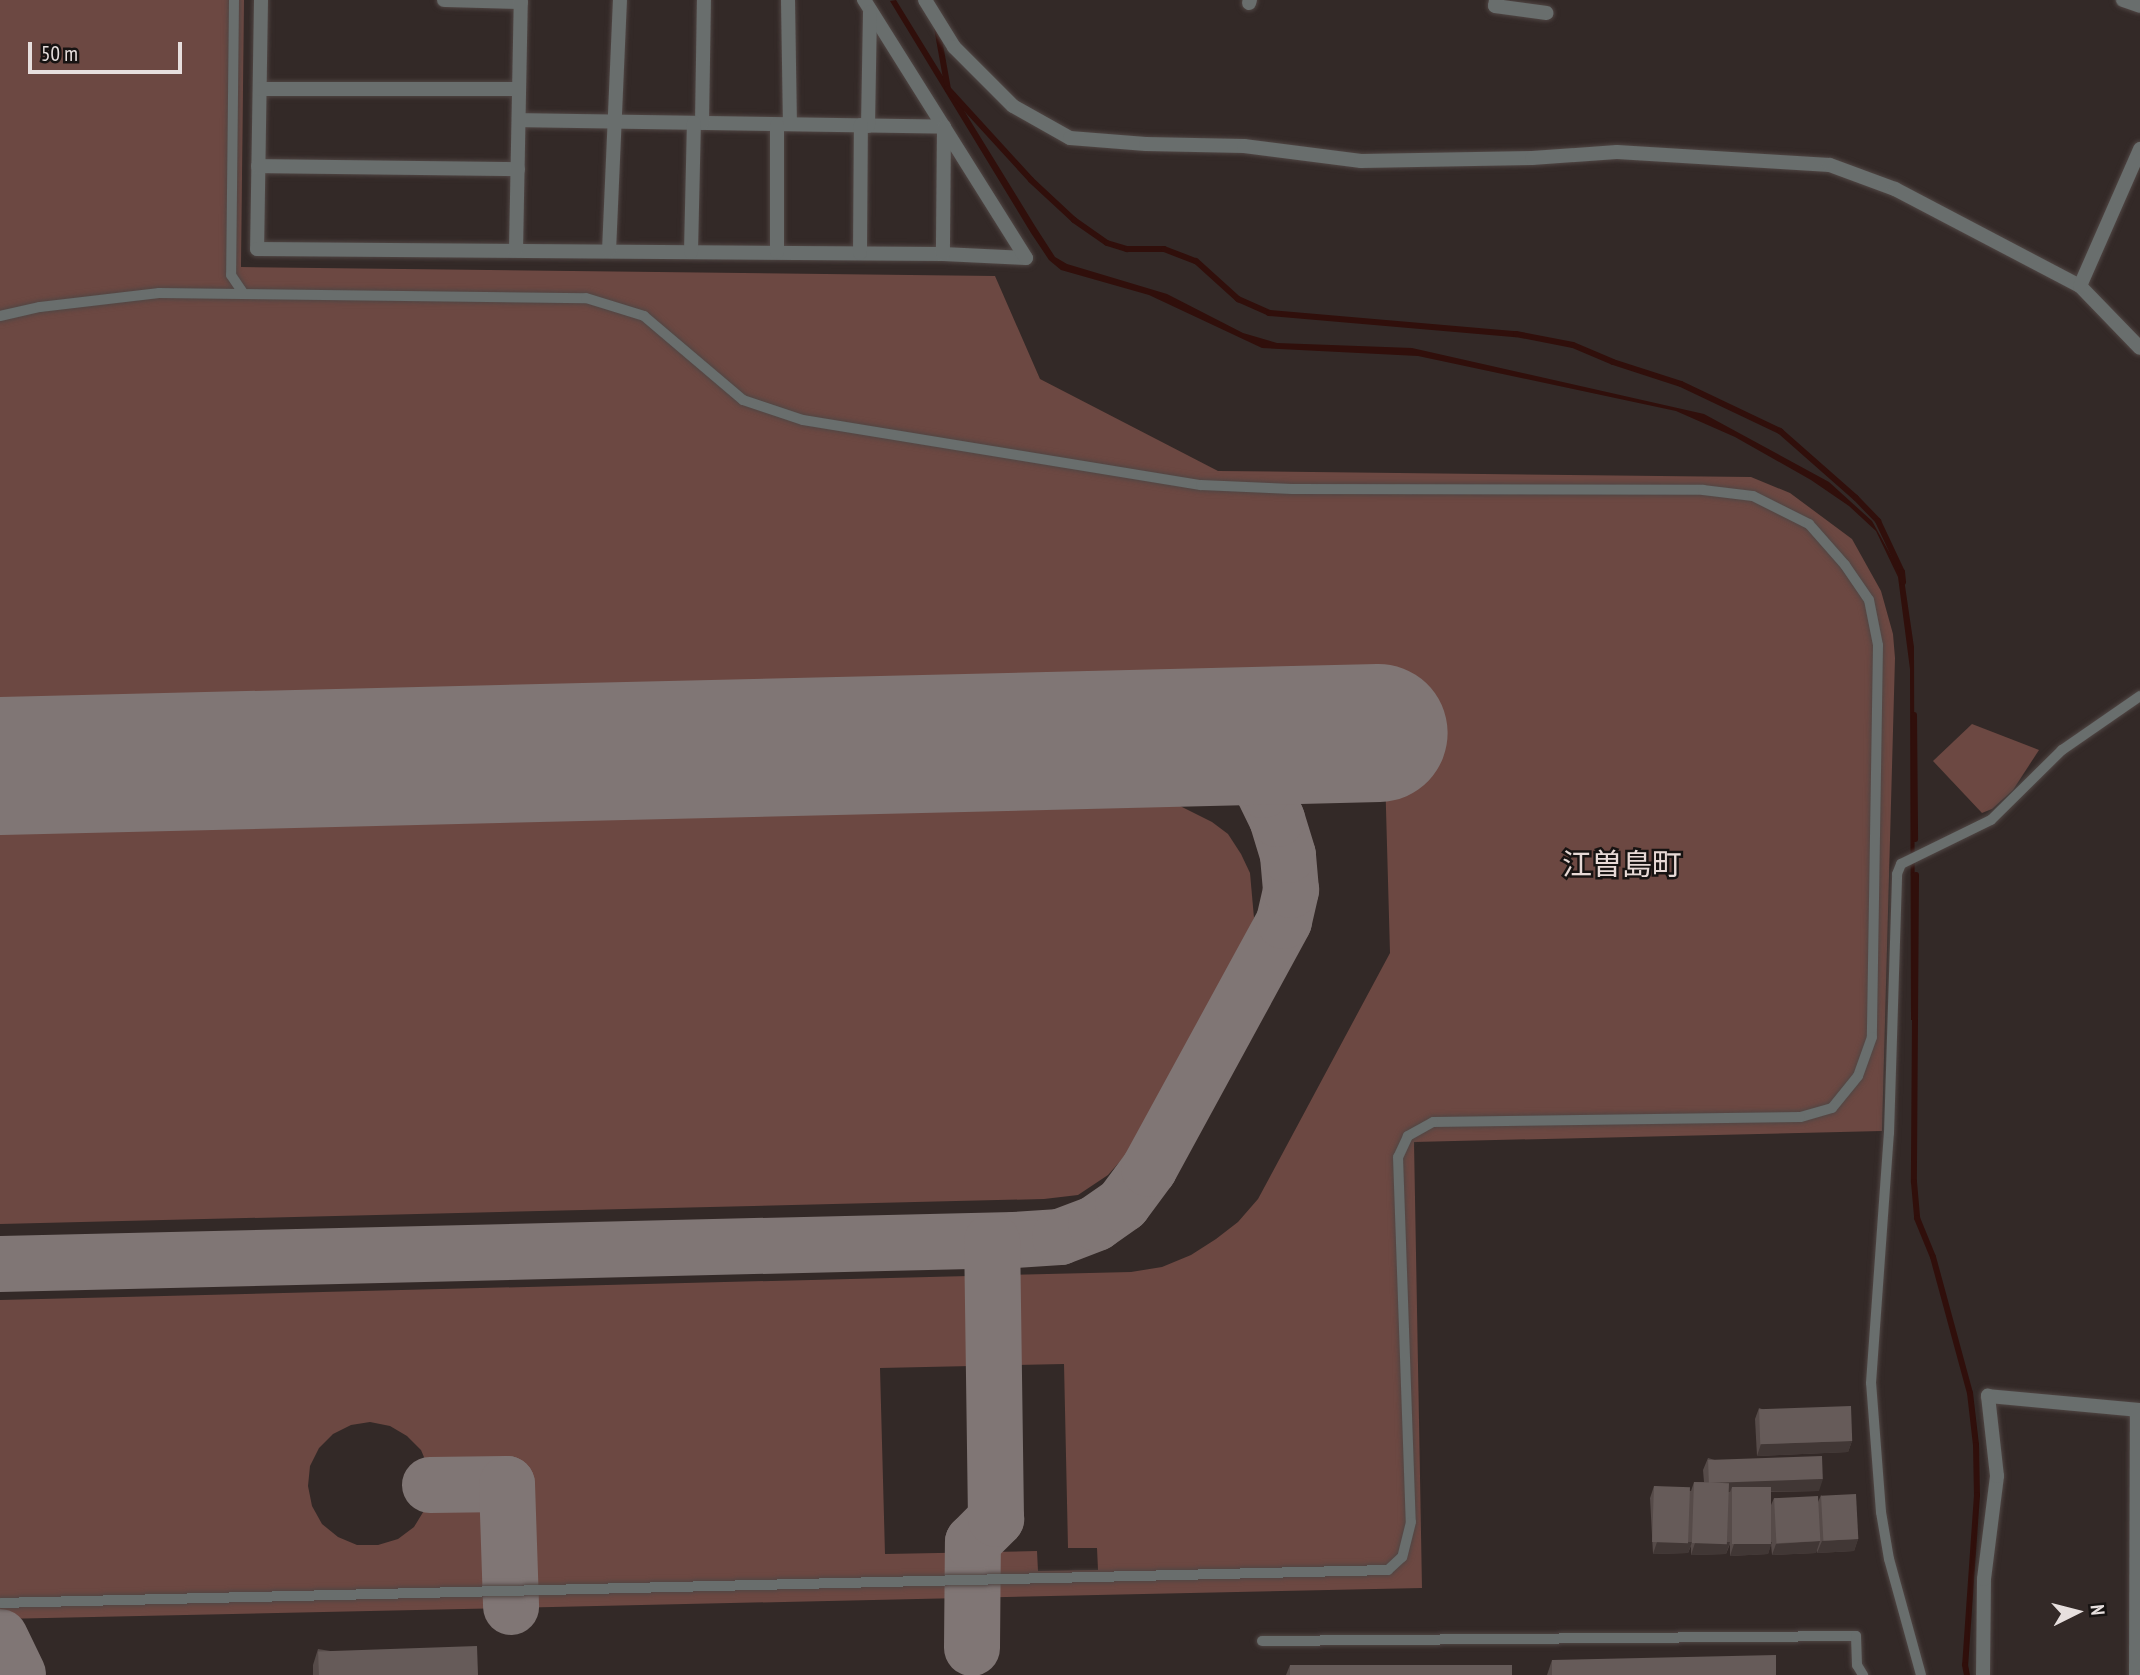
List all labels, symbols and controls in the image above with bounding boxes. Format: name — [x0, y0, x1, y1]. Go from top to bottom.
scale bar — [32, 28, 186, 72]
text: 50 m — [41, 40, 78, 67]
district label: 江曽島町 — [1562, 846, 1682, 882]
north arrow — [2042, 1577, 2112, 1647]
text: N — [2085, 1603, 2110, 1616]

